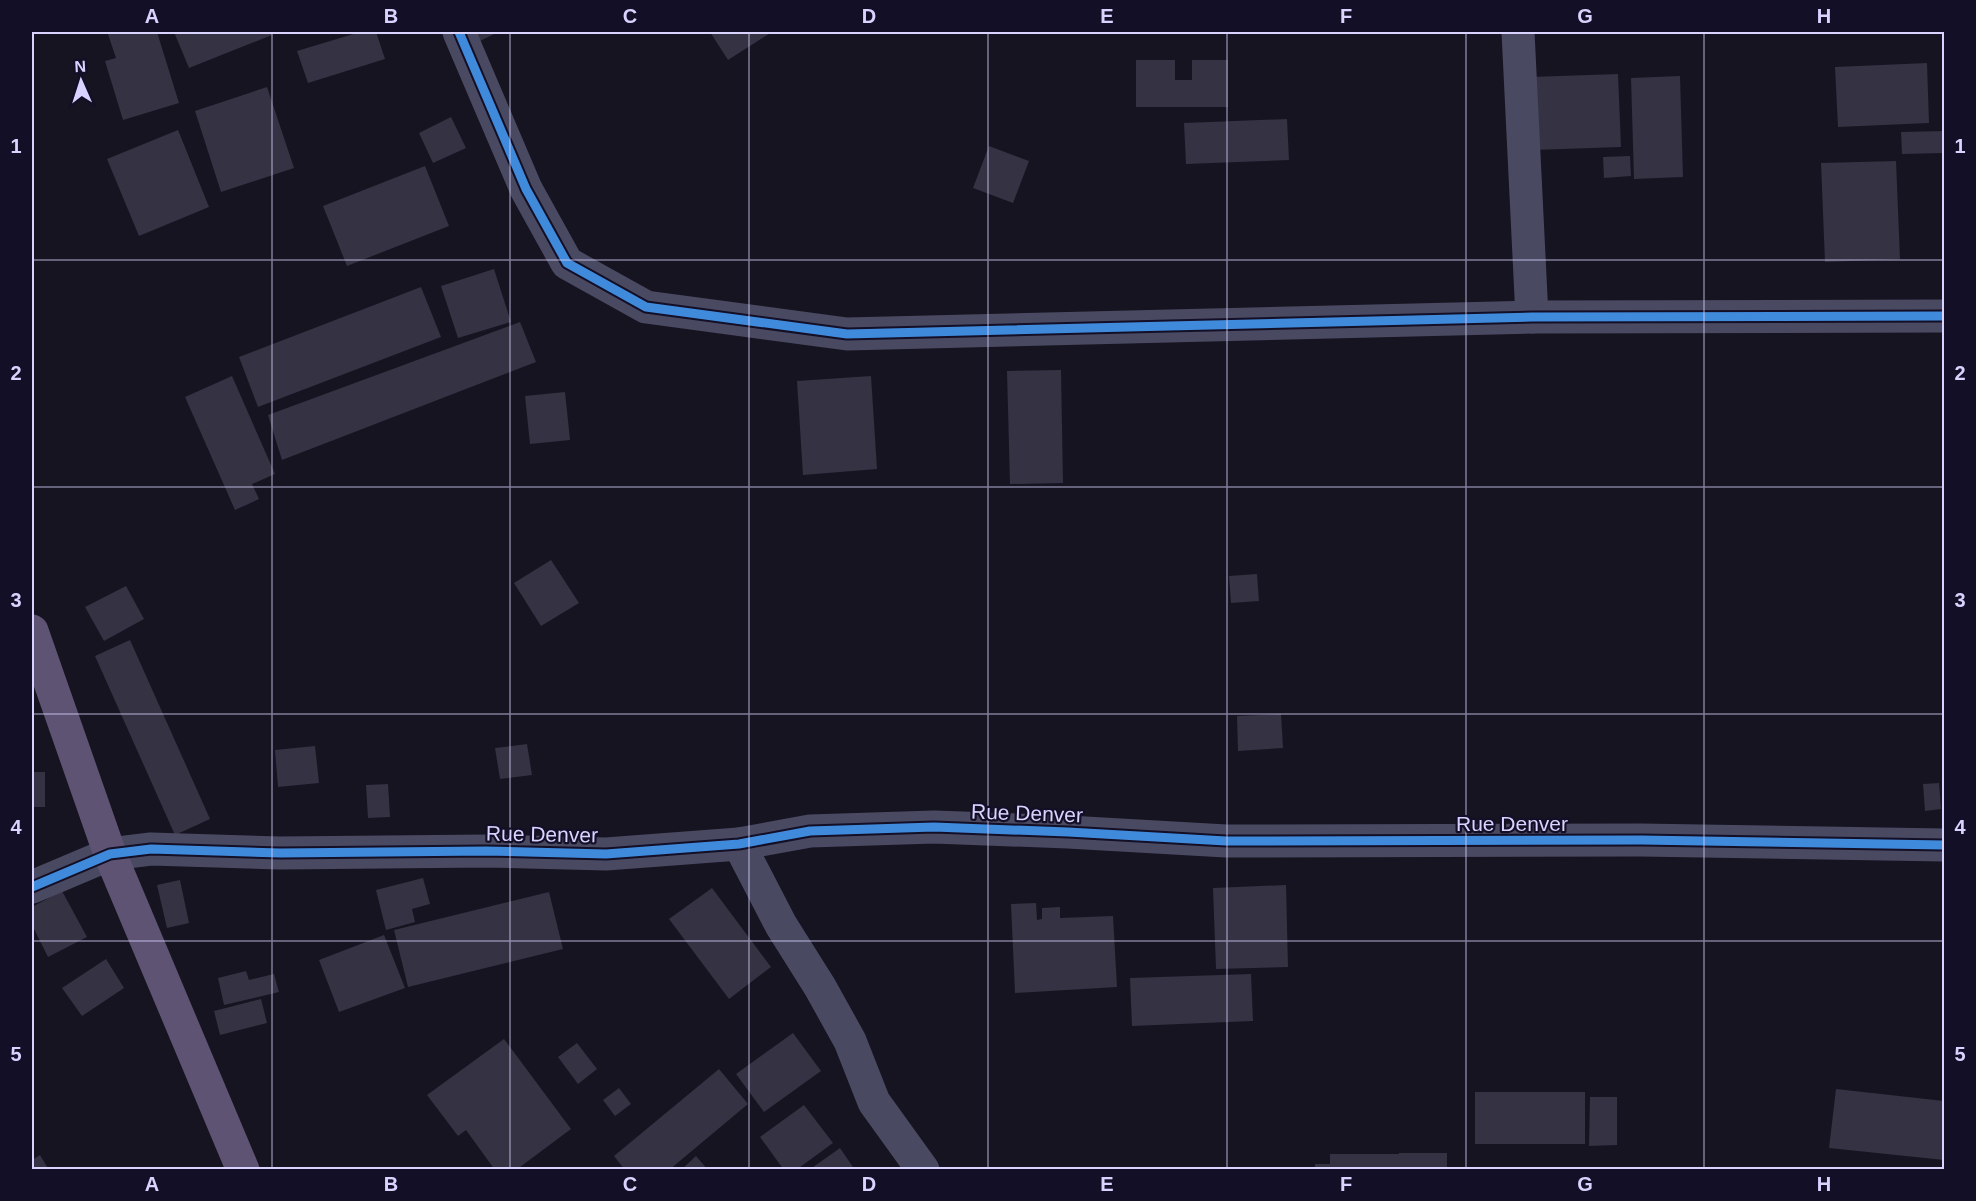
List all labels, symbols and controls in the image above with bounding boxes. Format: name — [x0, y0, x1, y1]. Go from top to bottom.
text: A — [145, 5, 159, 27]
text: B — [384, 5, 398, 27]
text: C — [623, 5, 637, 27]
text: D — [862, 5, 876, 27]
text: E — [1100, 5, 1114, 27]
text: F — [1340, 5, 1352, 27]
text: G — [1577, 5, 1593, 27]
text: H — [1817, 5, 1831, 27]
north arrow — [51, 51, 111, 111]
text: N — [74, 58, 86, 75]
text: 1 — [10, 135, 22, 157]
text: 1 — [1954, 135, 1966, 157]
text: 2 — [10, 362, 22, 384]
text: 2 — [1954, 362, 1966, 384]
text: 3 — [10, 589, 22, 611]
text: 3 — [1954, 589, 1966, 611]
street label: Rue Denver — [971, 800, 1083, 826]
street label: Rue Denver — [1456, 812, 1568, 835]
text: 4 — [10, 816, 22, 838]
text: 4 — [1954, 816, 1966, 838]
street label: Rue Denver — [486, 822, 598, 846]
text: 5 — [10, 1043, 22, 1065]
text: 5 — [1954, 1043, 1966, 1065]
text: A — [145, 1173, 159, 1195]
text: B — [384, 1173, 398, 1195]
text: C — [623, 1173, 637, 1195]
text: D — [862, 1173, 876, 1195]
text: E — [1100, 1173, 1114, 1195]
text: F — [1340, 1173, 1352, 1195]
text: G — [1577, 1173, 1593, 1195]
text: H — [1817, 1173, 1831, 1195]

